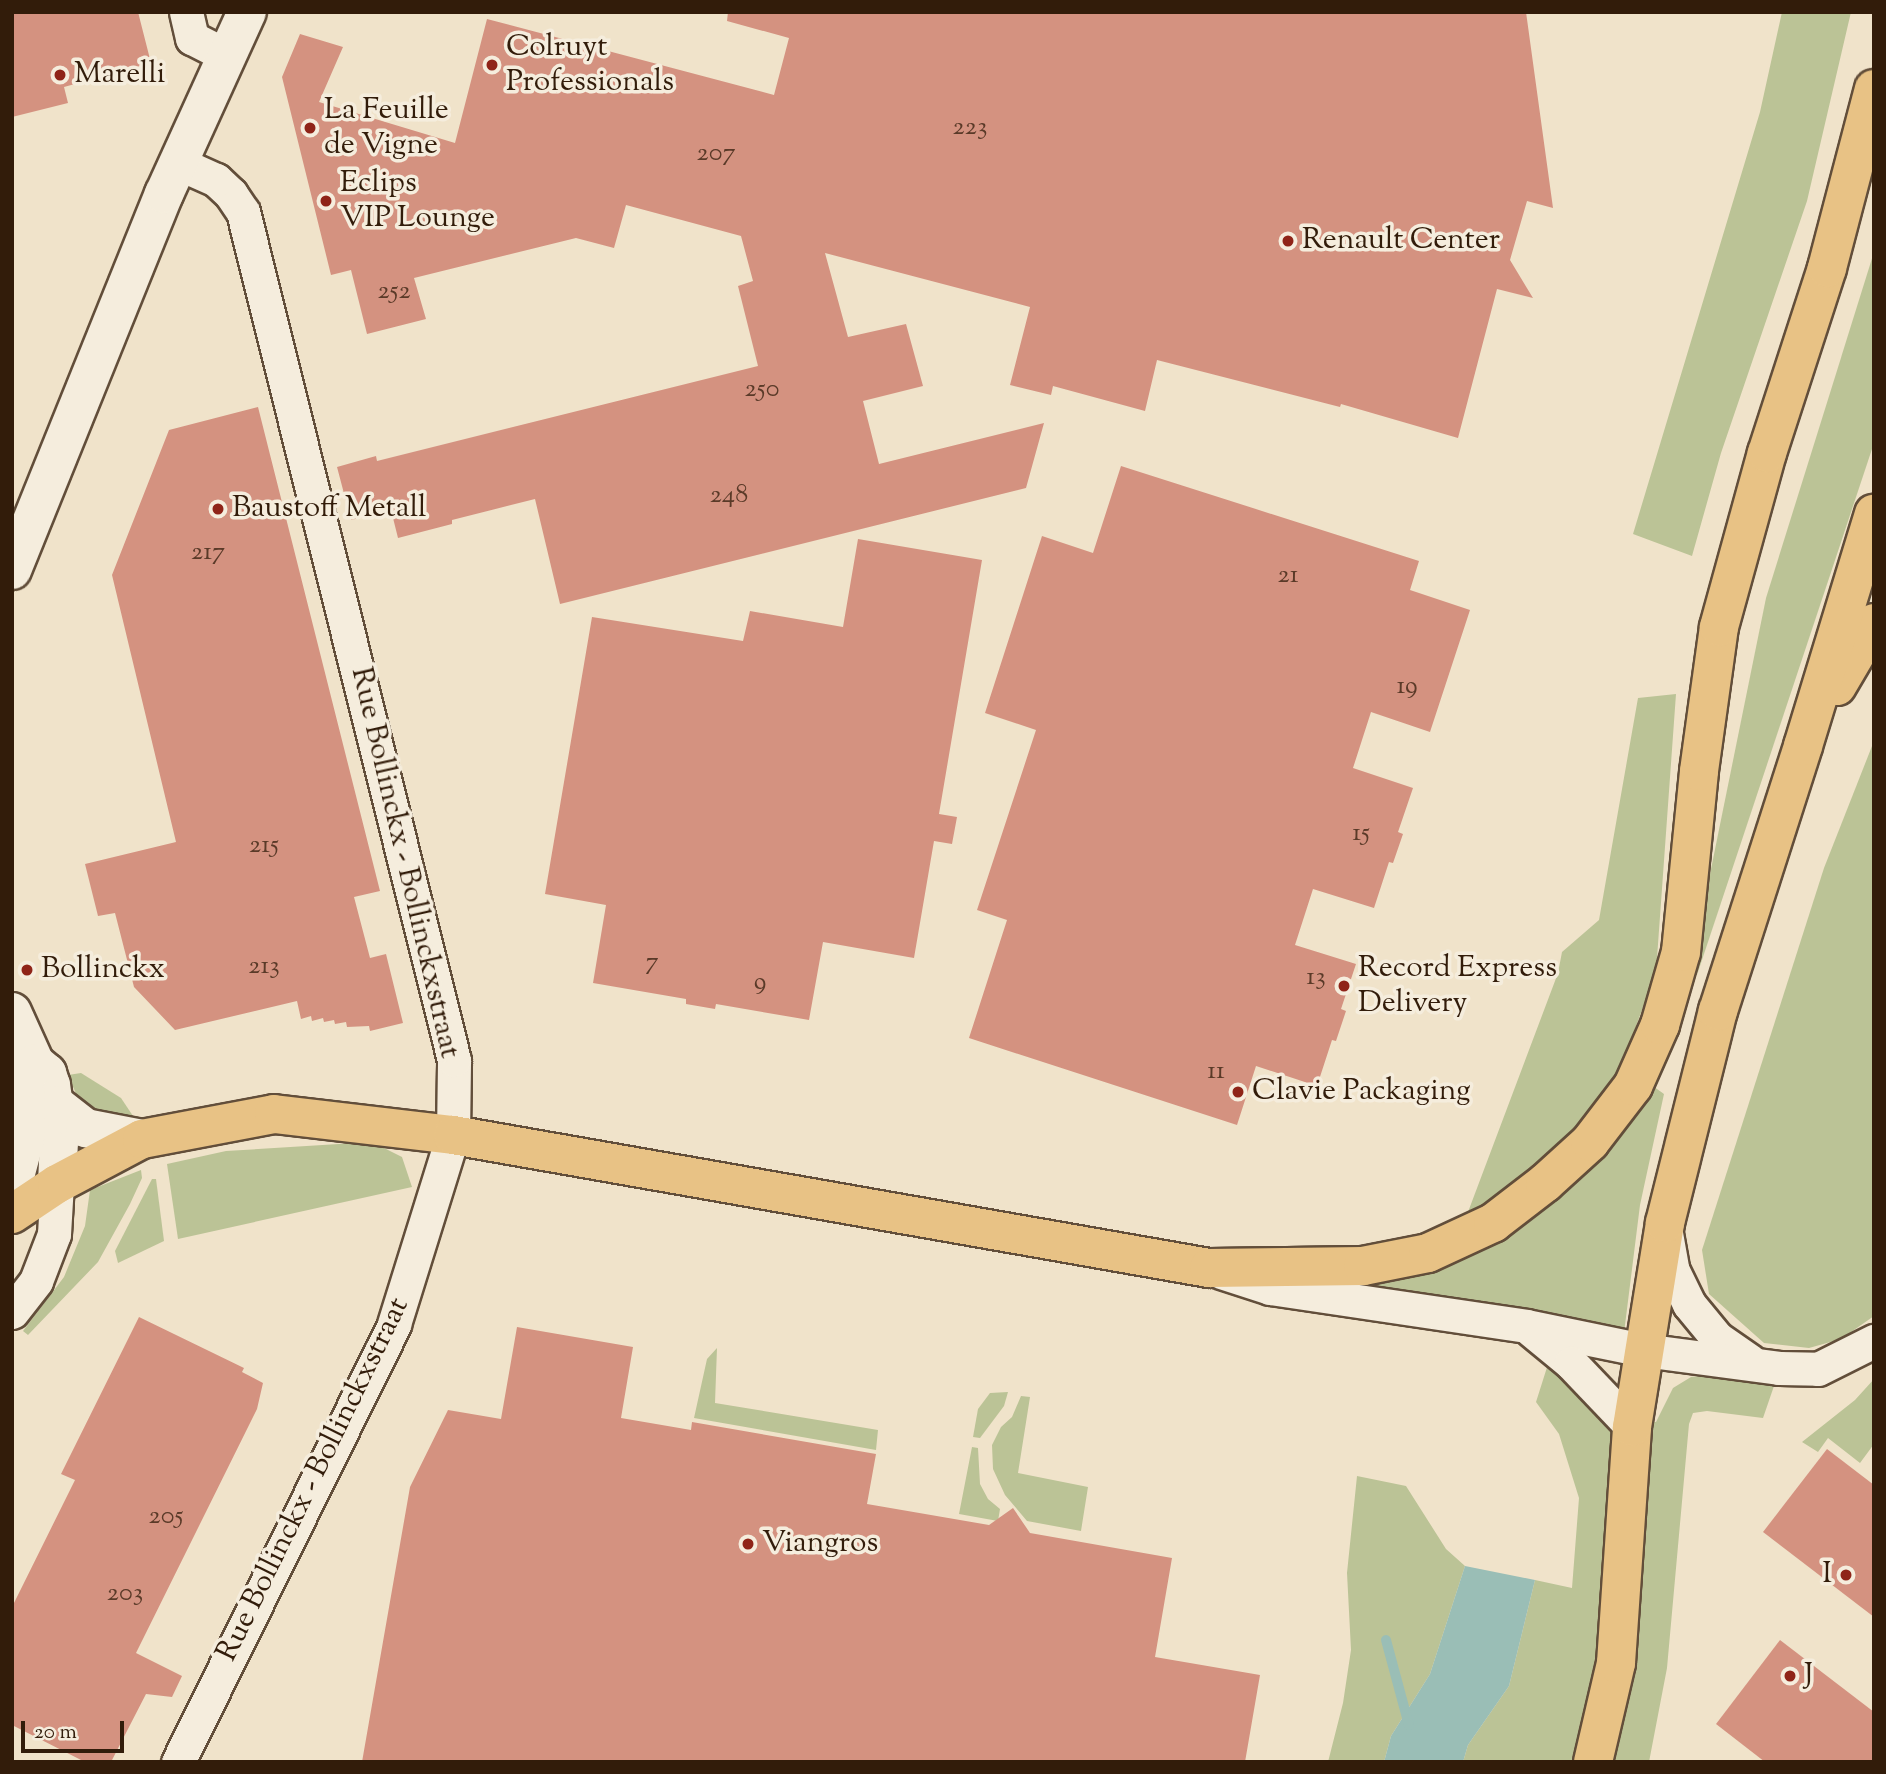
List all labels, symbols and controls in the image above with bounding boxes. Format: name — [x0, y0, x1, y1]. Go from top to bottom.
place label: Colruyt Professionals — [506, 30, 674, 100]
place label: Marelli — [74, 57, 165, 93]
marker: Colruyt Professionals — [484, 57, 500, 73]
marker: Marelli — [52, 67, 68, 83]
place label: La Feuille de Vigne — [324, 93, 449, 164]
house number: 223 — [953, 112, 987, 144]
marker: La Feuille de Vigne — [302, 120, 318, 136]
house number: 207 — [697, 138, 735, 170]
place label: Eclips VIP Lounge — [340, 166, 495, 236]
marker: Eclips VIP Lounge — [318, 193, 334, 209]
place label: Renault Center — [1302, 223, 1500, 259]
marker: Renault Center — [1280, 233, 1296, 249]
house number: 252 — [377, 276, 411, 308]
house number: 250 — [745, 374, 779, 406]
house number: 248 — [710, 480, 748, 512]
place label: Baustoff Metall — [232, 491, 426, 527]
marker: Baustoff Metall — [210, 501, 226, 517]
house number: 217 — [191, 537, 225, 569]
house number: 21 — [1277, 560, 1299, 592]
street label: Rue Bollinckx - Bollinckxstraat — [341, 664, 467, 1062]
house number: 19 — [1396, 671, 1418, 703]
house number: 15 — [1352, 818, 1370, 850]
house number: 215 — [249, 830, 279, 862]
house number: 7 — [645, 947, 659, 979]
house number: 213 — [248, 951, 280, 983]
place label: Record Express Delivery — [1358, 951, 1557, 1021]
place label: Bollinckx — [41, 952, 165, 988]
marker: Bollinckx — [19, 962, 35, 978]
house number: 13 — [1306, 962, 1326, 994]
house number: 9 — [754, 967, 766, 999]
marker: Record Express Delivery — [1336, 978, 1352, 994]
house number: 11 — [1207, 1056, 1225, 1088]
place label: Clavie Packaging — [1252, 1074, 1471, 1110]
marker: Clavie Packaging — [1230, 1084, 1246, 1100]
street label: Rue Bollinckx - Bollinckxstraat — [210, 1292, 418, 1668]
house number: 205 — [149, 1501, 183, 1533]
place label: Viangros — [762, 1526, 878, 1562]
marker: Viangros — [740, 1536, 756, 1552]
place label: I — [1822, 1557, 1832, 1593]
marker: I — [1838, 1567, 1854, 1583]
house number: 203 — [107, 1578, 143, 1610]
place label: J — [1804, 1658, 1813, 1694]
marker: J — [1782, 1668, 1798, 1684]
scale bar — [24, 1708, 128, 1752]
text: 20 m — [34, 1718, 77, 1748]

